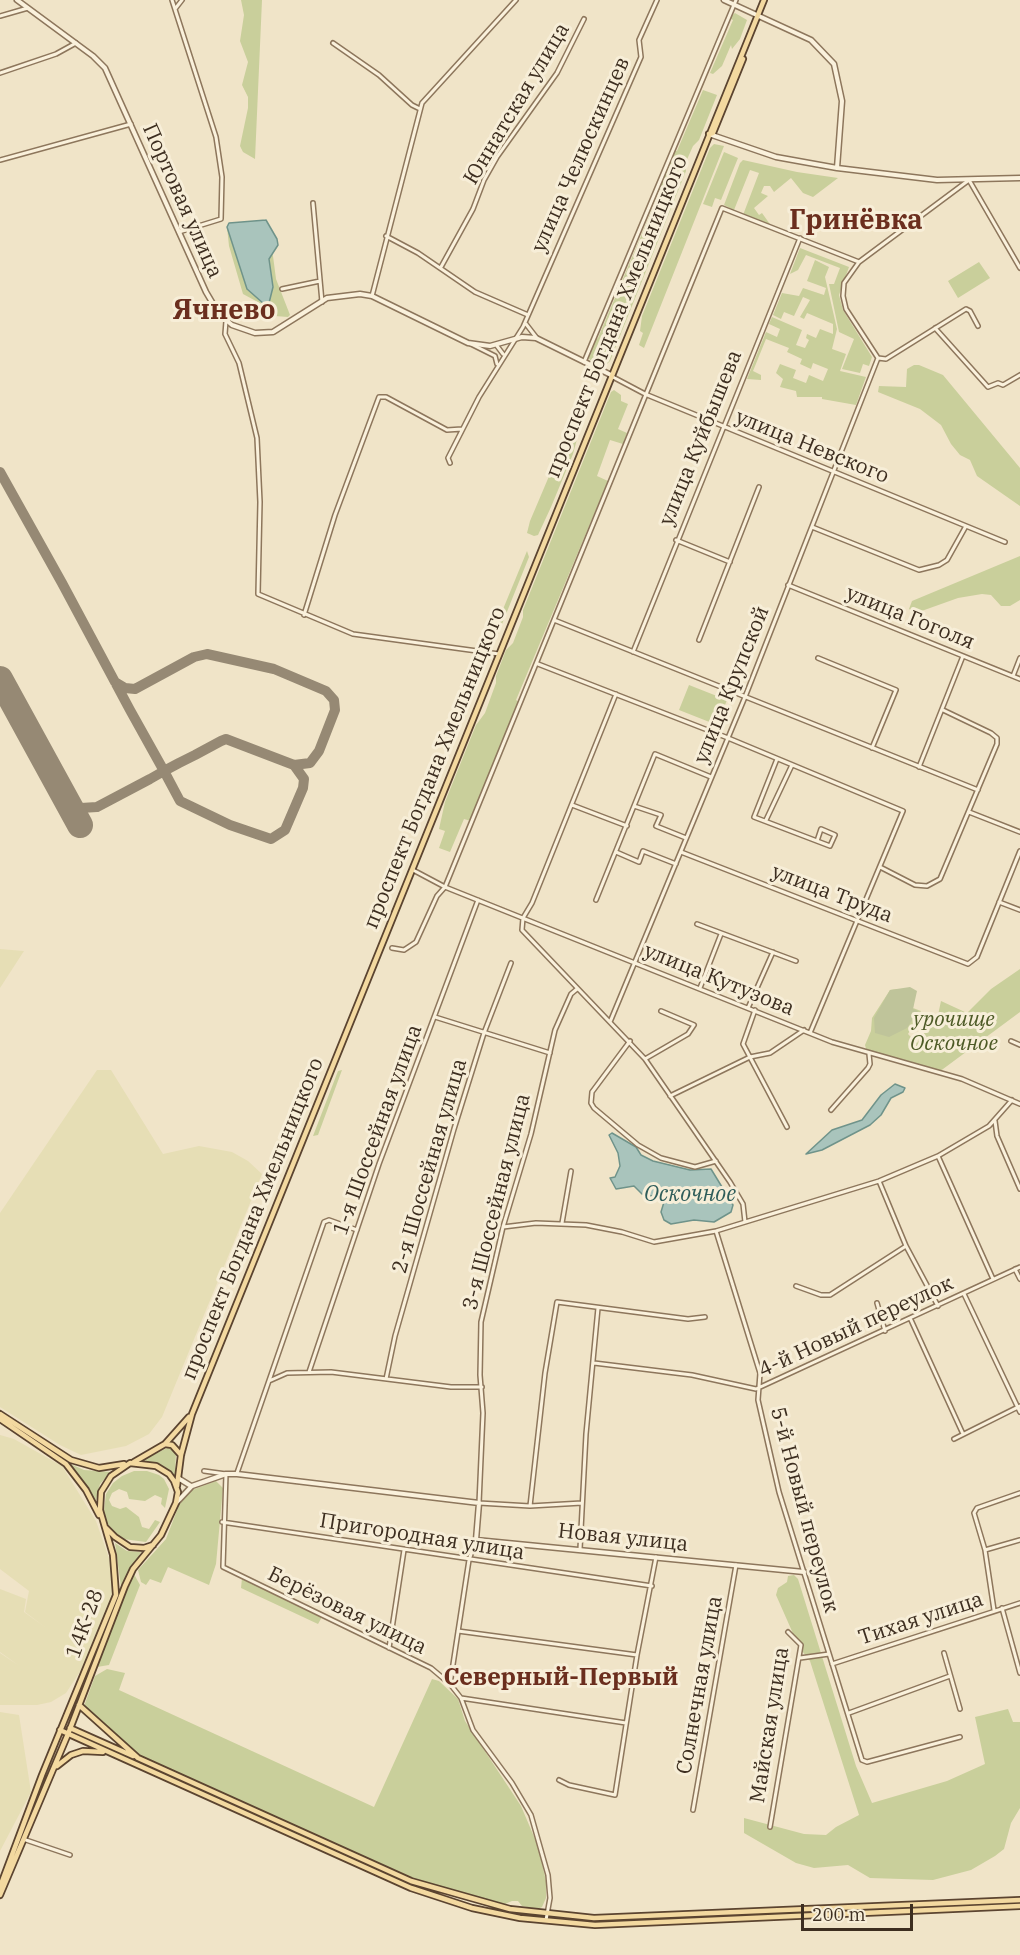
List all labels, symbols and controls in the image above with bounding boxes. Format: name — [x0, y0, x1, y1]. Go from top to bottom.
street label: Юннатская улица — [459, 19, 575, 189]
street label: улица Челюскинцев — [527, 54, 635, 256]
street label: Портовая улица — [137, 120, 227, 282]
street label: проспект Богдана Хмельницкого — [541, 152, 693, 482]
district label: Гринёвка — [789, 205, 923, 237]
district label: Ячнево — [172, 295, 276, 327]
street label: улица Куйбышева — [654, 347, 748, 529]
street label: улица Невского — [731, 405, 893, 489]
street label: улица Гоголя — [842, 581, 978, 655]
street label: проспект Богдана Хмельницкого — [359, 603, 511, 933]
street label: улица Крупской — [689, 603, 775, 767]
street label: улица Труда — [768, 859, 896, 929]
street label: улица Кутузова — [640, 938, 798, 1022]
park label: урочище Оскочное — [910, 1007, 998, 1057]
street label: 1-я Шоссейная улица — [328, 1021, 428, 1239]
street label: проспект Богдана Хмельницкого — [177, 1054, 329, 1384]
street label: 2-я Шоссейная улица — [387, 1056, 473, 1276]
street label: 3-я Шоссейная улица — [458, 1091, 536, 1313]
water label: Оскочное — [644, 1182, 736, 1208]
street label: 4-й Новый переулок — [755, 1271, 957, 1383]
street label: 5-й Новый переулок — [764, 1404, 844, 1616]
street label: Пригородная улица — [318, 1508, 526, 1566]
street label: Новая улица — [557, 1519, 689, 1557]
street label: Берёзовая улица — [263, 1562, 431, 1660]
street label: 14К-28 — [61, 1586, 109, 1662]
street label: Тихая улица — [855, 1587, 987, 1651]
street label: Солнечная улица — [672, 1594, 728, 1776]
street label: Майская улица — [745, 1645, 795, 1805]
district label: Северный-Первый — [443, 1664, 679, 1692]
scale bar — [804, 1892, 916, 1930]
text: 200 m — [812, 1903, 866, 1926]

